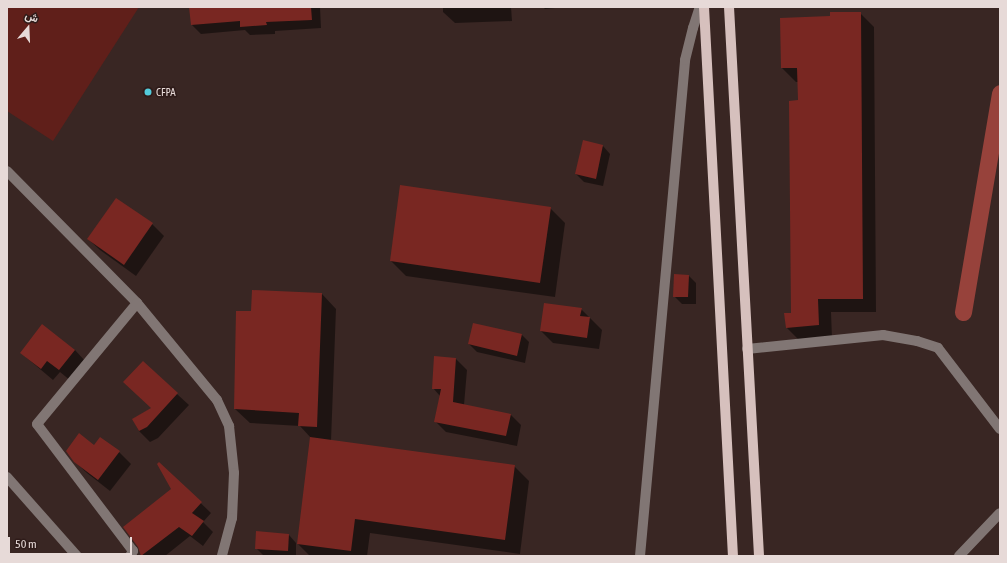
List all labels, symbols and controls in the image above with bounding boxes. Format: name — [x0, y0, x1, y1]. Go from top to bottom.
north arrow — [8, 8, 48, 48]
text: ش — [24, 9, 40, 24]
place label: CFPA — [156, 85, 176, 99]
marker: CFPA — [143, 87, 153, 97]
scale bar — [10, 529, 134, 555]
text: 50 m — [15, 537, 37, 551]

